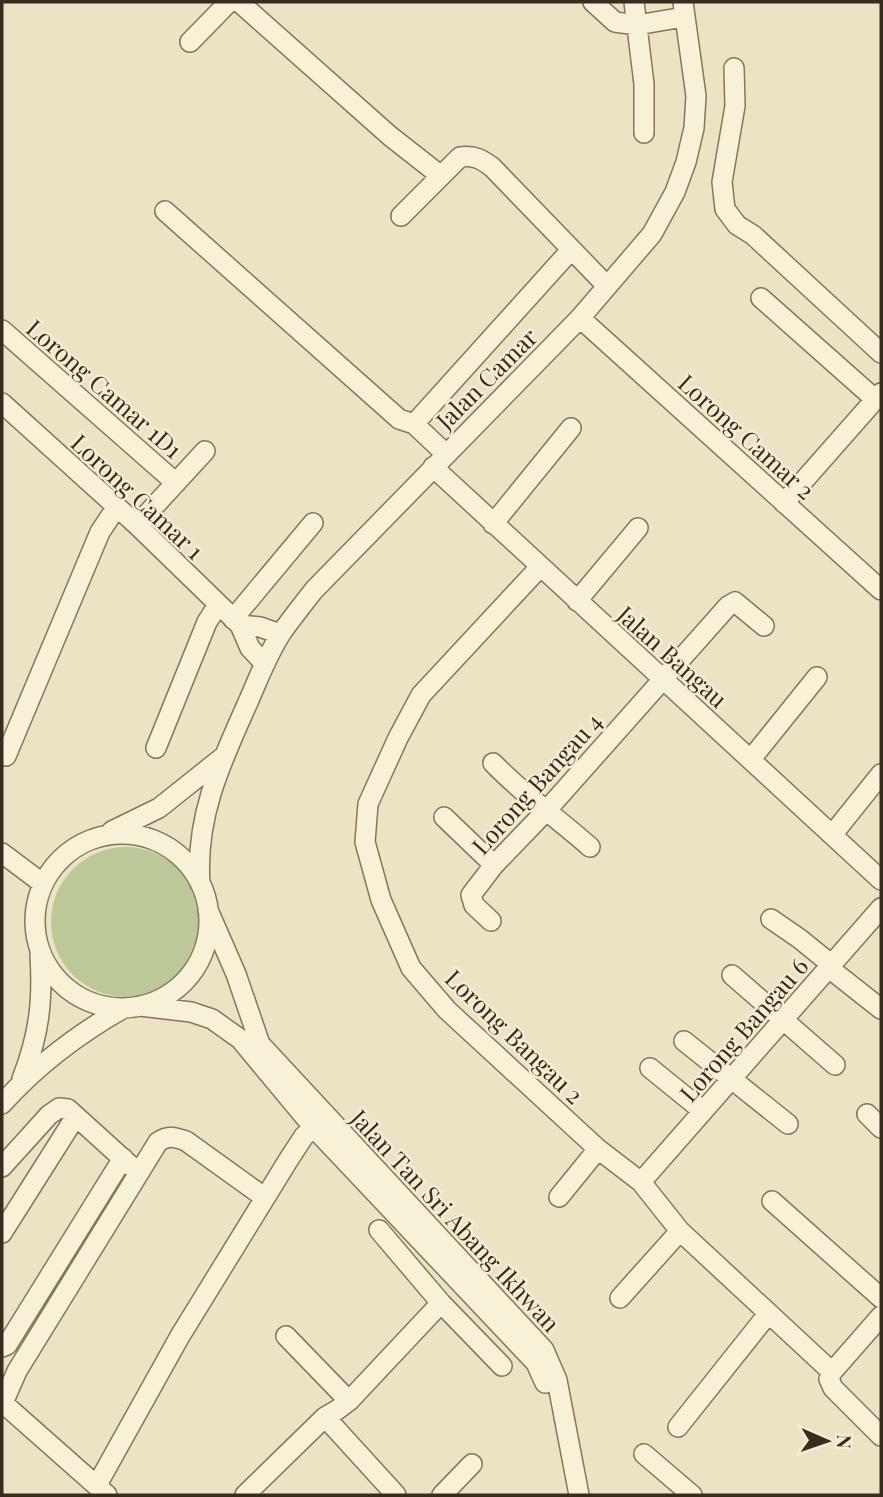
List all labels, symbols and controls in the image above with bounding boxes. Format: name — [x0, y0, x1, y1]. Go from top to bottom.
street label: Lorong Camar 1D1 — [20, 312, 190, 465]
street label: Jalan Camar — [428, 320, 544, 436]
street label: Lorong Camar 2 — [672, 366, 822, 506]
street label: Lorong Camar 1 — [65, 426, 211, 566]
street label: Jalan Bangau — [610, 597, 735, 714]
street label: Lorong Bangau 4 — [464, 705, 608, 861]
street label: Lorong Bangau 6 — [672, 950, 814, 1108]
street label: Lorong Bangau 2 — [439, 962, 591, 1110]
street label: Jalan Tan Sri Abang Ikhwan — [344, 1101, 568, 1338]
north arrow — [792, 1406, 862, 1476]
text: N — [832, 1434, 858, 1449]

